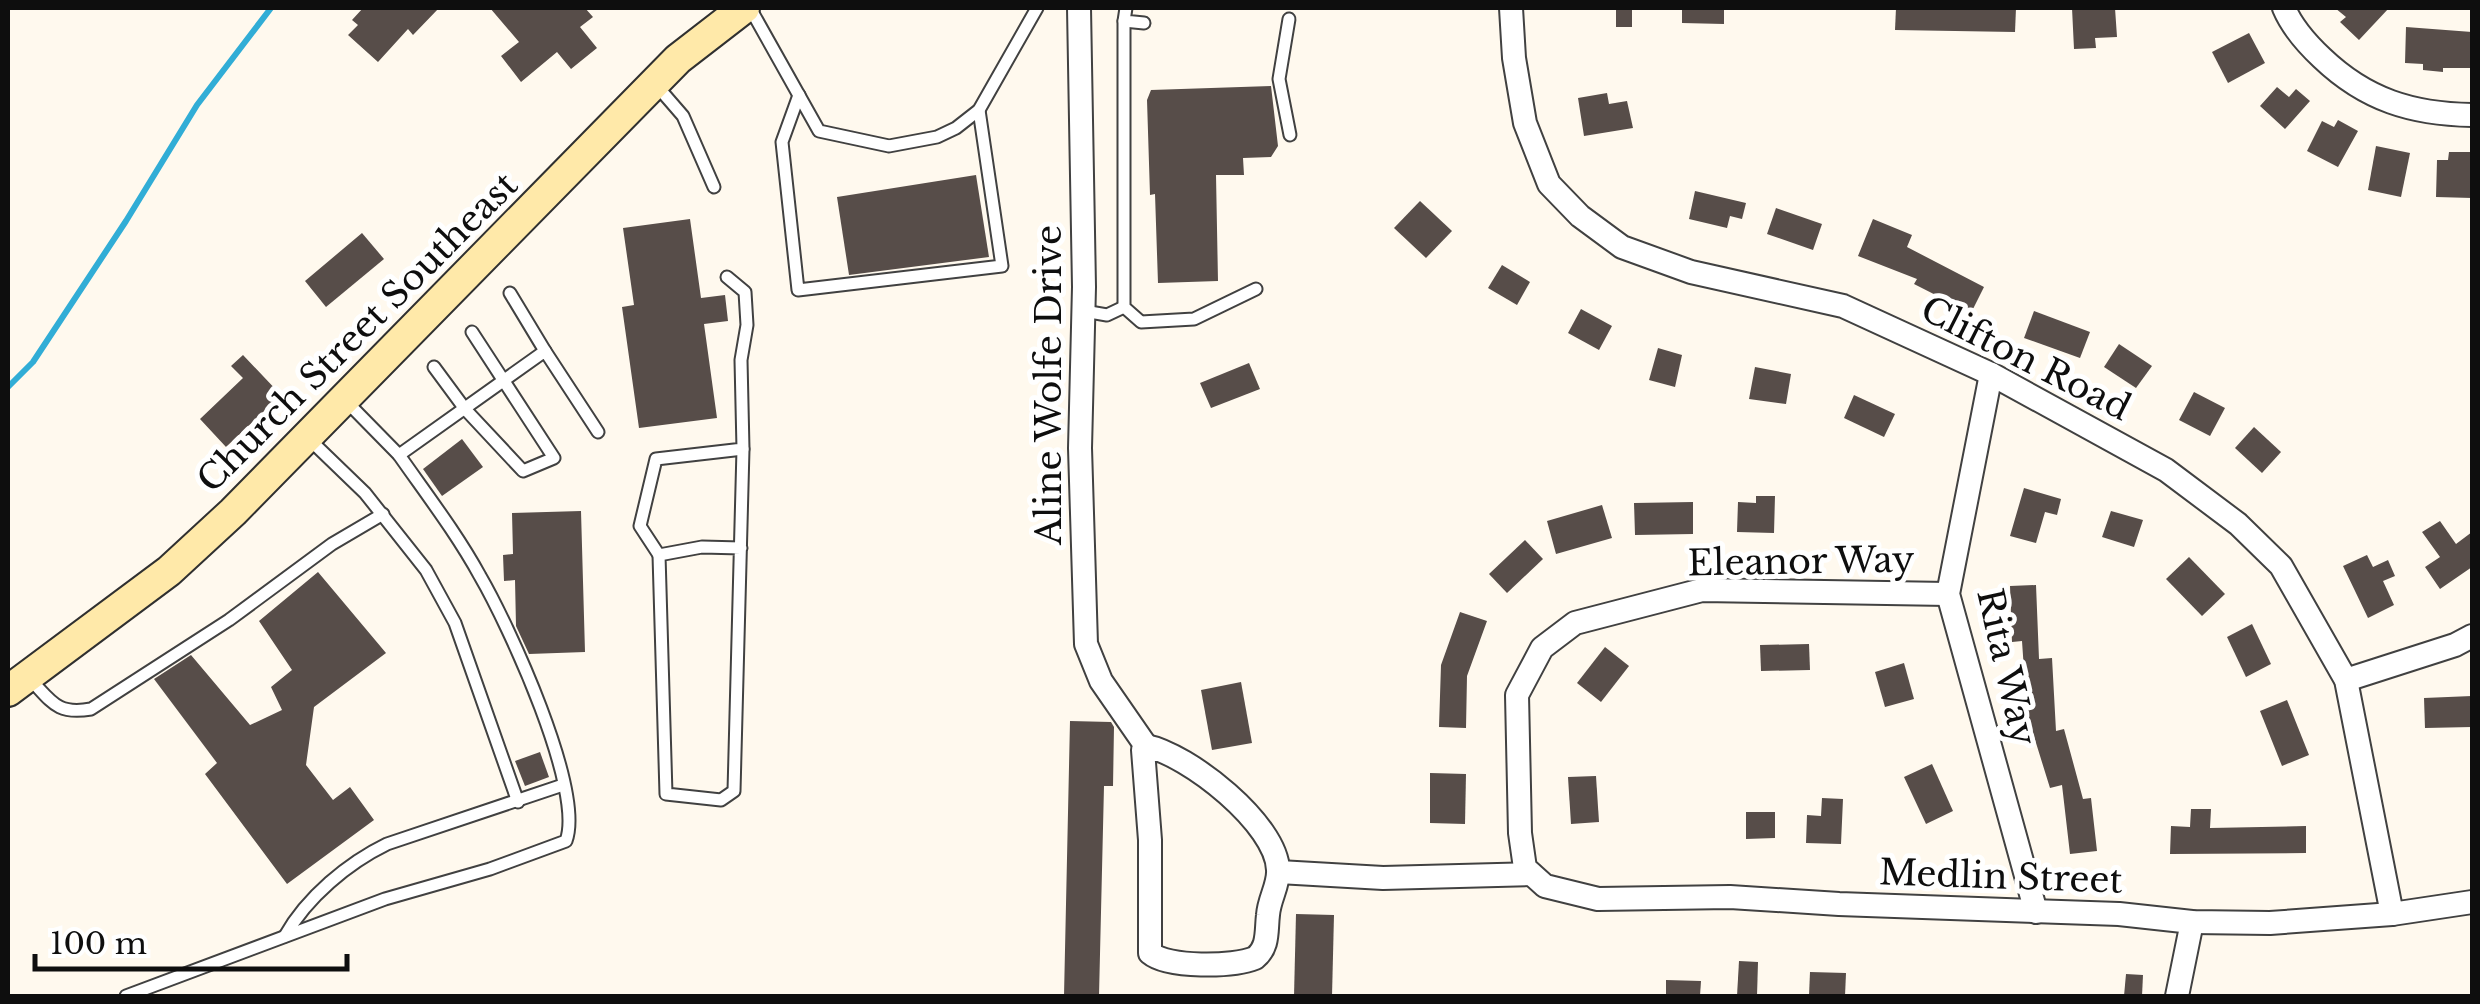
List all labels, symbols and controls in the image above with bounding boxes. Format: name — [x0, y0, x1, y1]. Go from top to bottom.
street label: Church Street Southeast — [188, 163, 526, 501]
street label: Aline Wolfe Drive — [1027, 225, 1070, 546]
street label: Clifton Road — [1914, 287, 2138, 429]
street label: Eleanor Way — [1687, 538, 1915, 584]
street label: Rita Way — [1968, 584, 2046, 750]
street label: Medlin Street — [1878, 850, 2124, 902]
scale bar — [35, 909, 348, 971]
text: 100 m — [50, 925, 147, 962]

